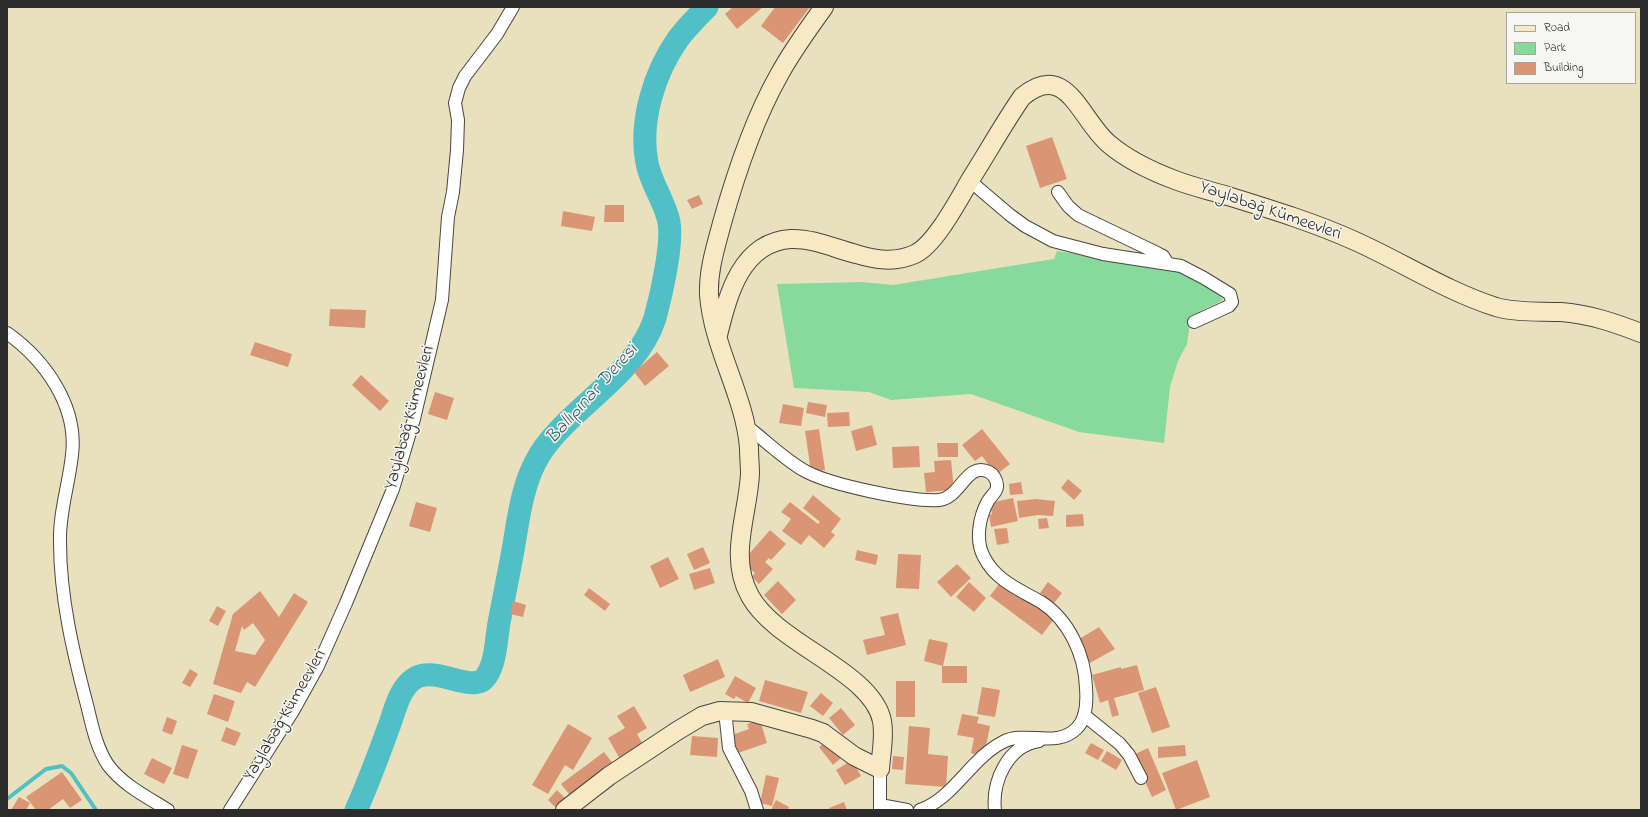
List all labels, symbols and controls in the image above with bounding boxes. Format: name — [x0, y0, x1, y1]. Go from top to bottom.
legend — [1506, 12, 1636, 84]
text: Road — [1544, 19, 1570, 37]
text: Park — [1544, 39, 1566, 57]
text: Building — [1544, 59, 1583, 77]
street label: Yaylabağ Kümeevleri — [1196, 178, 1344, 246]
water label: Ballıpınar Deresi — [542, 340, 644, 450]
street label: Yaylabağ Kümeevleri — [381, 343, 441, 493]
street label: Yaylabağ Kümeevleri — [240, 646, 332, 786]

